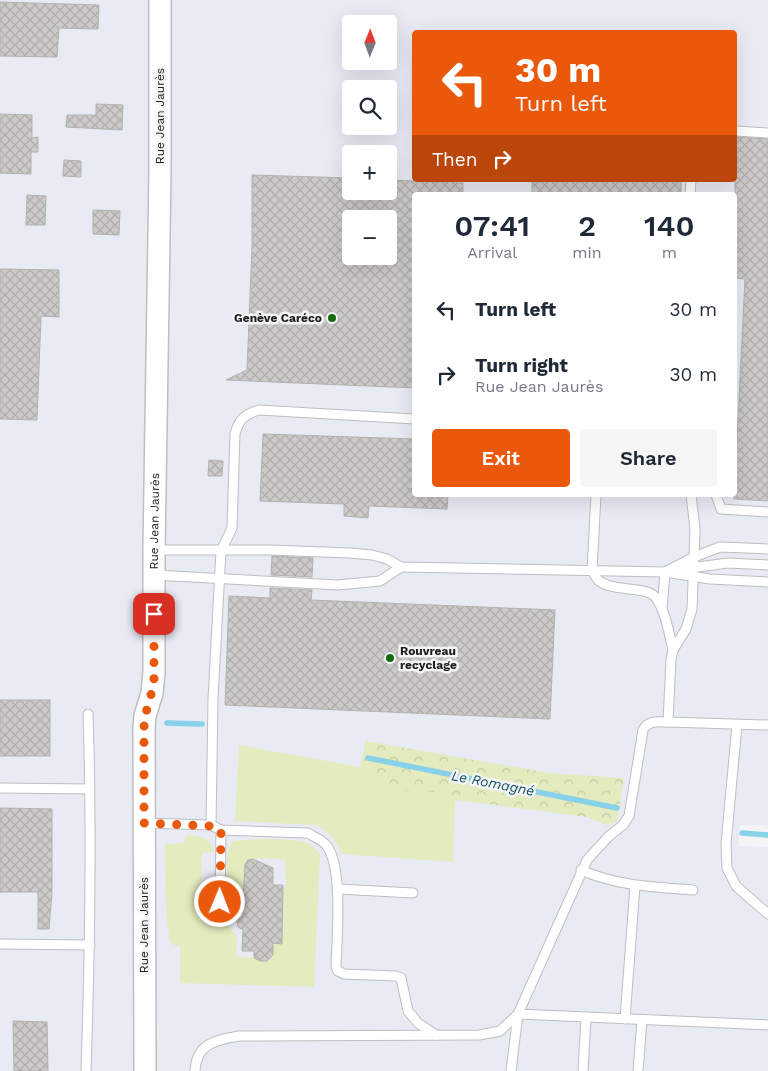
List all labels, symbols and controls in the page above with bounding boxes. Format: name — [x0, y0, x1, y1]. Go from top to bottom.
north arrow — [342, 15, 398, 70]
map controls — [342, 15, 397, 265]
text: 30 m — [515, 49, 601, 91]
icon: left — [432, 50, 497, 115]
street label: Rue Jean Jaurès — [153, 68, 167, 164]
button: search — [342, 80, 397, 135]
text: Turn left — [515, 91, 607, 116]
button: + — [342, 145, 397, 200]
icon: right — [488, 145, 516, 173]
text: Then — [432, 148, 478, 171]
text: 07:41 — [454, 208, 530, 243]
text: 2 — [578, 208, 596, 243]
text: 140 — [644, 208, 695, 243]
button: − — [342, 210, 397, 265]
text: Arrival — [467, 243, 517, 262]
text: min — [572, 243, 602, 262]
text: m — [662, 243, 677, 262]
icon: left — [432, 296, 460, 324]
text: Turn left — [475, 298, 556, 321]
text: 30 m — [670, 298, 717, 321]
place label: Genève Caréco — [234, 311, 322, 325]
marker: Genève Caréco — [326, 312, 338, 324]
text: Turn right — [475, 354, 568, 377]
icon: right — [432, 361, 460, 389]
text: 30 m — [670, 363, 717, 386]
text: Rue Jean Jaurès — [475, 377, 603, 396]
button: Exit — [432, 429, 570, 487]
button: Share — [580, 429, 717, 487]
street label: Rue Jean Jaurès — [147, 473, 162, 569]
pin — [133, 593, 175, 635]
icon: arrive — [140, 600, 168, 628]
place label: Rouvreau recyclage — [400, 644, 457, 672]
marker: Rouvreau recyclage — [384, 652, 396, 664]
water label: Le Romagné — [450, 767, 536, 799]
position arrow — [193, 875, 245, 927]
street label: Rue Jean Jaurès — [137, 877, 151, 973]

